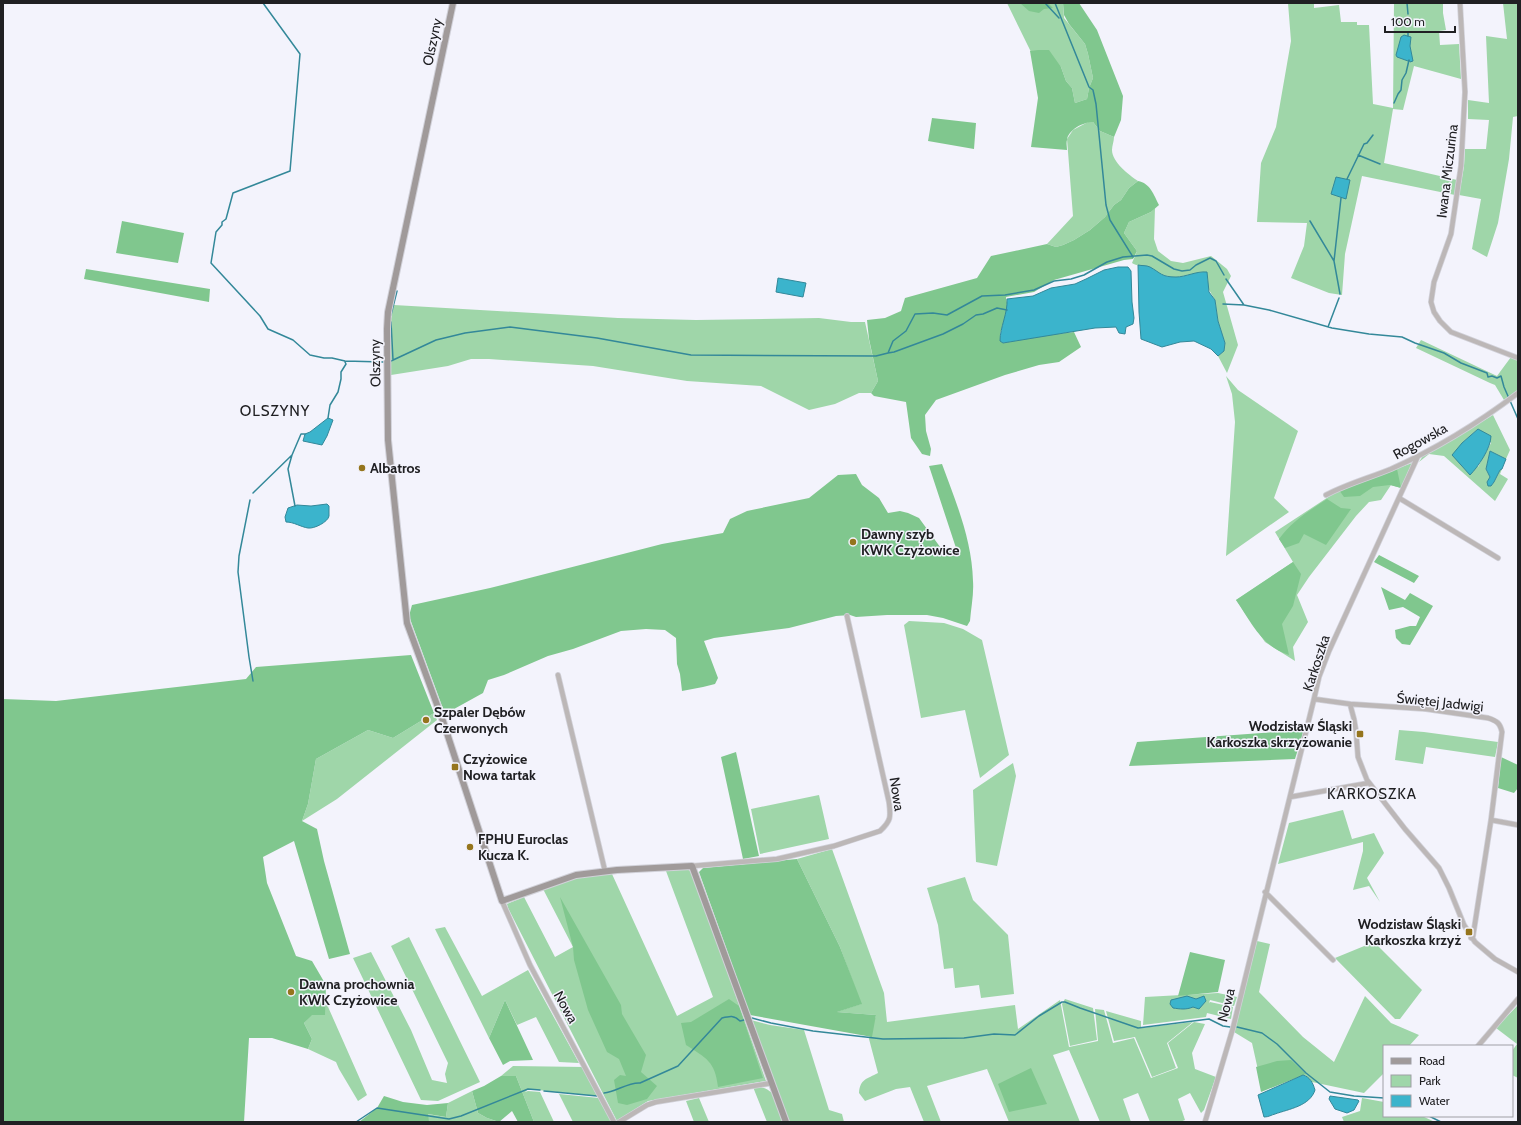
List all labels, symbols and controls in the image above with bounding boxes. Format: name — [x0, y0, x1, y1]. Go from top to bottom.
scale bar — [1385, 8, 1455, 34]
text: 100 m — [1391, 14, 1425, 29]
street label: Olszyny — [418, 17, 446, 67]
street label: Iwana Miczurina — [1432, 123, 1462, 219]
street label: Olszyny — [366, 339, 384, 387]
district label: OLSZYNY — [240, 402, 310, 420]
street label: Rogowska — [1390, 419, 1451, 463]
place label: Albatros — [370, 459, 420, 477]
marker: Albatros — [357, 463, 367, 473]
place label: Dawny szyb KWK Czyżowice — [861, 525, 959, 559]
marker: Dawny szyb KWK Czyżowice — [848, 537, 858, 547]
street label: Karkoszka — [1298, 632, 1334, 693]
street label: Świętej Jadwigi — [1395, 688, 1485, 716]
place label: Szpaler Dębów Czerwonych — [434, 703, 526, 737]
marker: Szpaler Dębów Czerwonych — [421, 715, 431, 725]
place label: Wodzisław Śląski Karkoszka skrzyżowanie — [1207, 717, 1352, 751]
marker: Wodzisław Śląski Karkoszka skrzyżowanie — [1355, 729, 1365, 739]
place label: Czyżowice Nowa tartak — [463, 750, 536, 784]
marker: Czyżowice Nowa tartak — [450, 762, 460, 772]
street label: Nowa — [885, 776, 909, 813]
district label: KARKOSZKA — [1327, 785, 1417, 803]
place label: FPHU Euroclas Kucza K. — [478, 830, 568, 864]
marker: FPHU Euroclas Kucza K. — [465, 842, 475, 852]
place label: Wodzisław Śląski Karkoszka krzyż — [1358, 915, 1461, 949]
marker: Wodzisław Śląski Karkoszka krzyż — [1464, 927, 1474, 937]
place label: Dawna prochownia KWK Czyżowice — [299, 975, 414, 1009]
street label: Nowa — [1213, 986, 1239, 1024]
marker: Dawna prochownia KWK Czyżowice — [286, 987, 296, 997]
street label: Nowa — [550, 988, 582, 1027]
legend — [1383, 1045, 1513, 1117]
text: Road — [1419, 1053, 1445, 1068]
text: Park — [1419, 1073, 1441, 1088]
text: Water — [1419, 1093, 1450, 1108]

